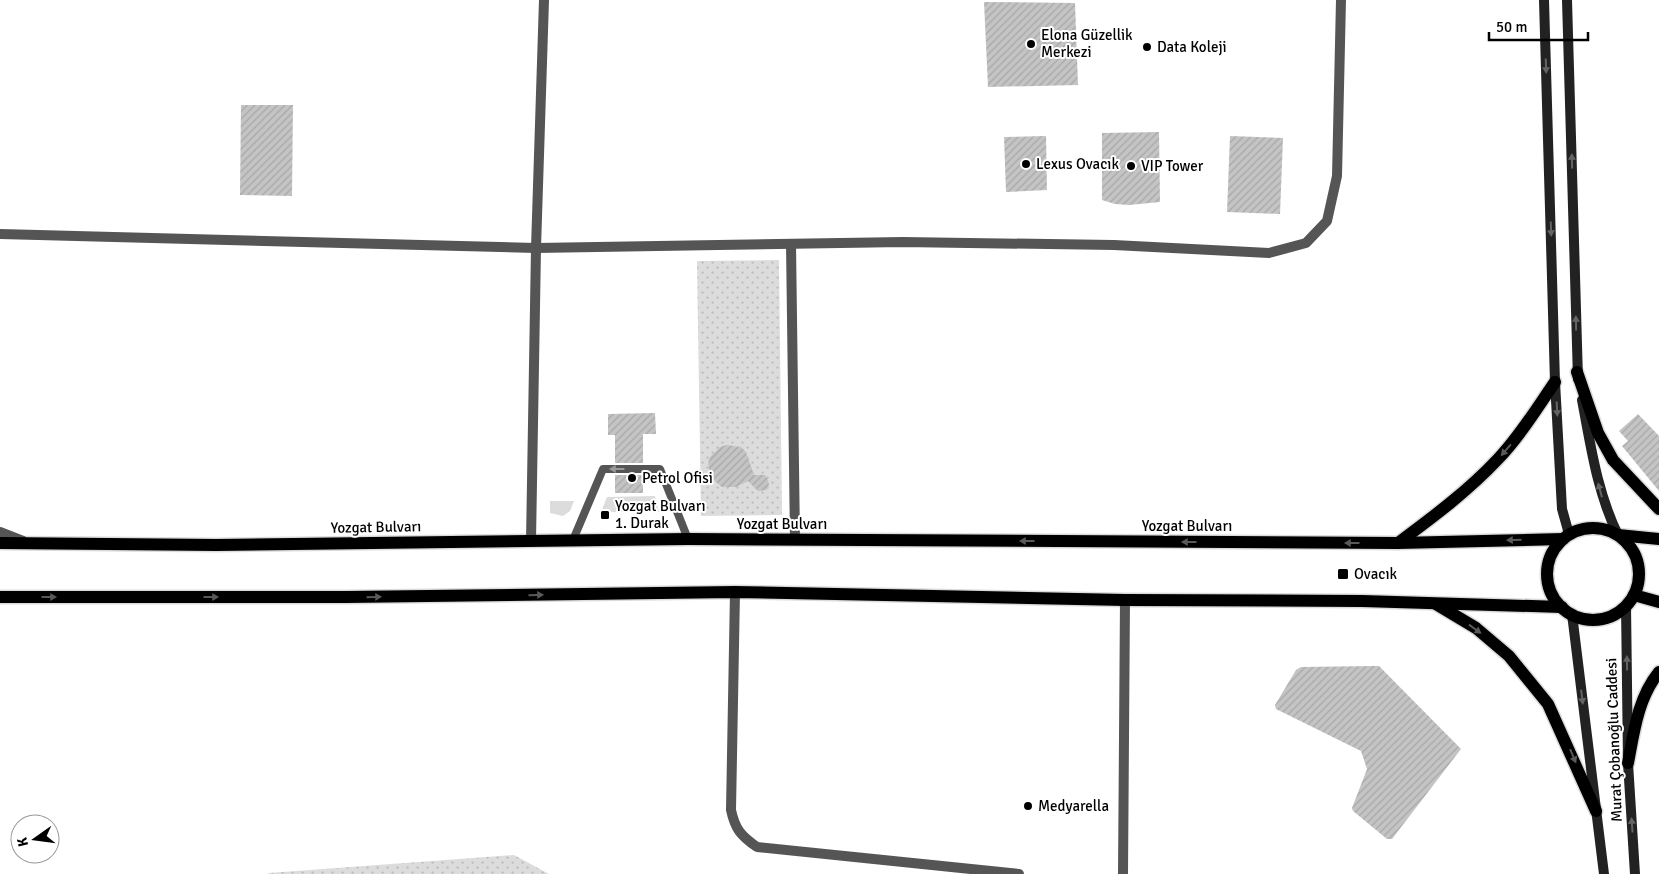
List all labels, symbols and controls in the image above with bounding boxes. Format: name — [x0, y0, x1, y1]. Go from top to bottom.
scale bar — [1489, 10, 1588, 42]
text: 50 m — [1496, 18, 1527, 36]
place label: Elona Güzellik Merkezi — [1041, 26, 1133, 61]
marker: Elona Güzellik Merkezi — [1025, 38, 1037, 50]
place label: Data Koleji — [1157, 38, 1227, 56]
marker: Data Koleji — [1141, 41, 1153, 53]
one-way arrow — [1542, 58, 1550, 74]
one-way arrow — [1568, 153, 1576, 169]
place label: Lexus Ovacık — [1036, 155, 1119, 173]
place label: VIP Tower — [1141, 157, 1204, 175]
marker: Lexus Ovacık — [1020, 158, 1032, 170]
marker: VIP Tower — [1125, 160, 1137, 172]
one-way arrow — [1547, 221, 1555, 237]
one-way arrow — [1572, 315, 1580, 331]
one-way arrow — [1553, 401, 1561, 417]
one-way arrow — [1500, 443, 1512, 455]
one-way arrow — [609, 465, 625, 473]
place label: Petrol Ofisi — [642, 469, 713, 487]
marker: Petrol Ofisi — [626, 472, 638, 484]
one-way arrow — [1595, 482, 1603, 497]
place label: Yozgat Bulvarı 1. Durak — [615, 497, 706, 532]
marker: Yozgat Bulvarı 1. Durak — [599, 509, 611, 521]
street label: Yozgat Bulvarı — [737, 515, 827, 533]
street label: Yozgat Bulvarı — [331, 517, 421, 537]
street label: Yozgat Bulvarı — [1142, 517, 1232, 535]
one-way arrow — [1506, 536, 1522, 544]
one-way arrow — [1019, 537, 1035, 545]
one-way arrow — [1181, 538, 1197, 546]
one-way arrow — [1344, 539, 1360, 547]
place label: Ovacık — [1354, 565, 1397, 583]
marker: Ovacık — [1336, 567, 1350, 581]
one-way arrow — [528, 591, 544, 599]
one-way arrow — [41, 593, 57, 601]
one-way arrow — [203, 593, 219, 601]
one-way arrow — [366, 593, 382, 601]
one-way arrow — [1468, 623, 1481, 634]
one-way arrow — [1623, 655, 1631, 671]
street label: Murat Çobanoğlu Caddesi — [1602, 658, 1626, 822]
one-way arrow — [1578, 689, 1586, 705]
one-way arrow — [1569, 749, 1577, 763]
place label: Medyarella — [1038, 797, 1109, 815]
marker: Medyarella — [1022, 800, 1034, 812]
north arrow — [10, 814, 60, 864]
one-way arrow — [1627, 817, 1635, 833]
text: K — [13, 835, 32, 848]

